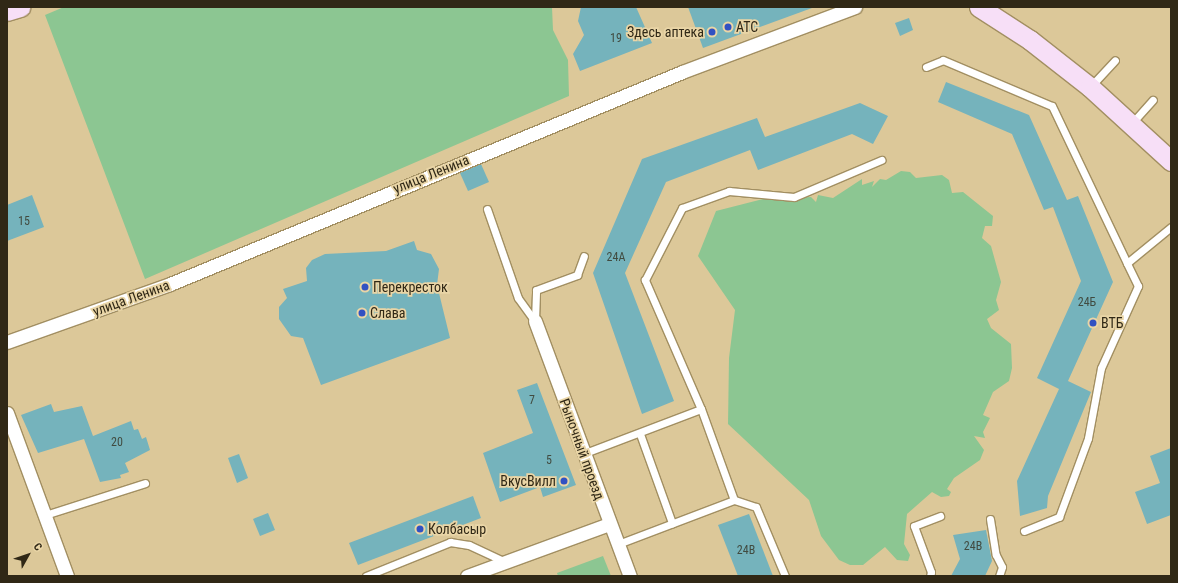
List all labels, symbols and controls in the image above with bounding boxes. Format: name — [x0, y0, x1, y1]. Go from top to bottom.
place label: АТС — [736, 19, 758, 35]
marker: АТС — [723, 22, 733, 32]
place label: Здесь аптека — [627, 24, 704, 40]
marker: Здесь аптека — [707, 27, 717, 37]
house number: 19 — [610, 32, 622, 46]
street label: улица Ленина — [391, 151, 471, 197]
house number: 15 — [18, 215, 30, 229]
house number: 24А — [607, 251, 625, 265]
street label: улица Ленина — [90, 276, 172, 320]
place label: Перекресток — [373, 279, 448, 295]
marker: Перекресток — [360, 282, 370, 292]
house number: 24Б — [1078, 296, 1096, 310]
place label: Слава — [370, 305, 406, 321]
marker: Слава — [357, 308, 367, 318]
place label: ВТБ — [1101, 315, 1123, 331]
marker: ВТБ — [1088, 318, 1098, 328]
house number: 7 — [529, 394, 535, 408]
street label: Рыночный проезд — [556, 396, 608, 502]
house number: 20 — [111, 436, 123, 450]
house number: 5 — [546, 454, 552, 468]
place label: ВкусВилл — [500, 473, 556, 489]
marker: ВкусВилл — [559, 476, 569, 486]
place label: Колбасыр — [428, 521, 486, 537]
marker: Колбасыр — [415, 524, 425, 534]
north arrow — [8, 535, 48, 575]
text: С — [31, 540, 45, 554]
house number: 24В — [964, 540, 982, 554]
house number: 24В — [737, 544, 755, 558]

